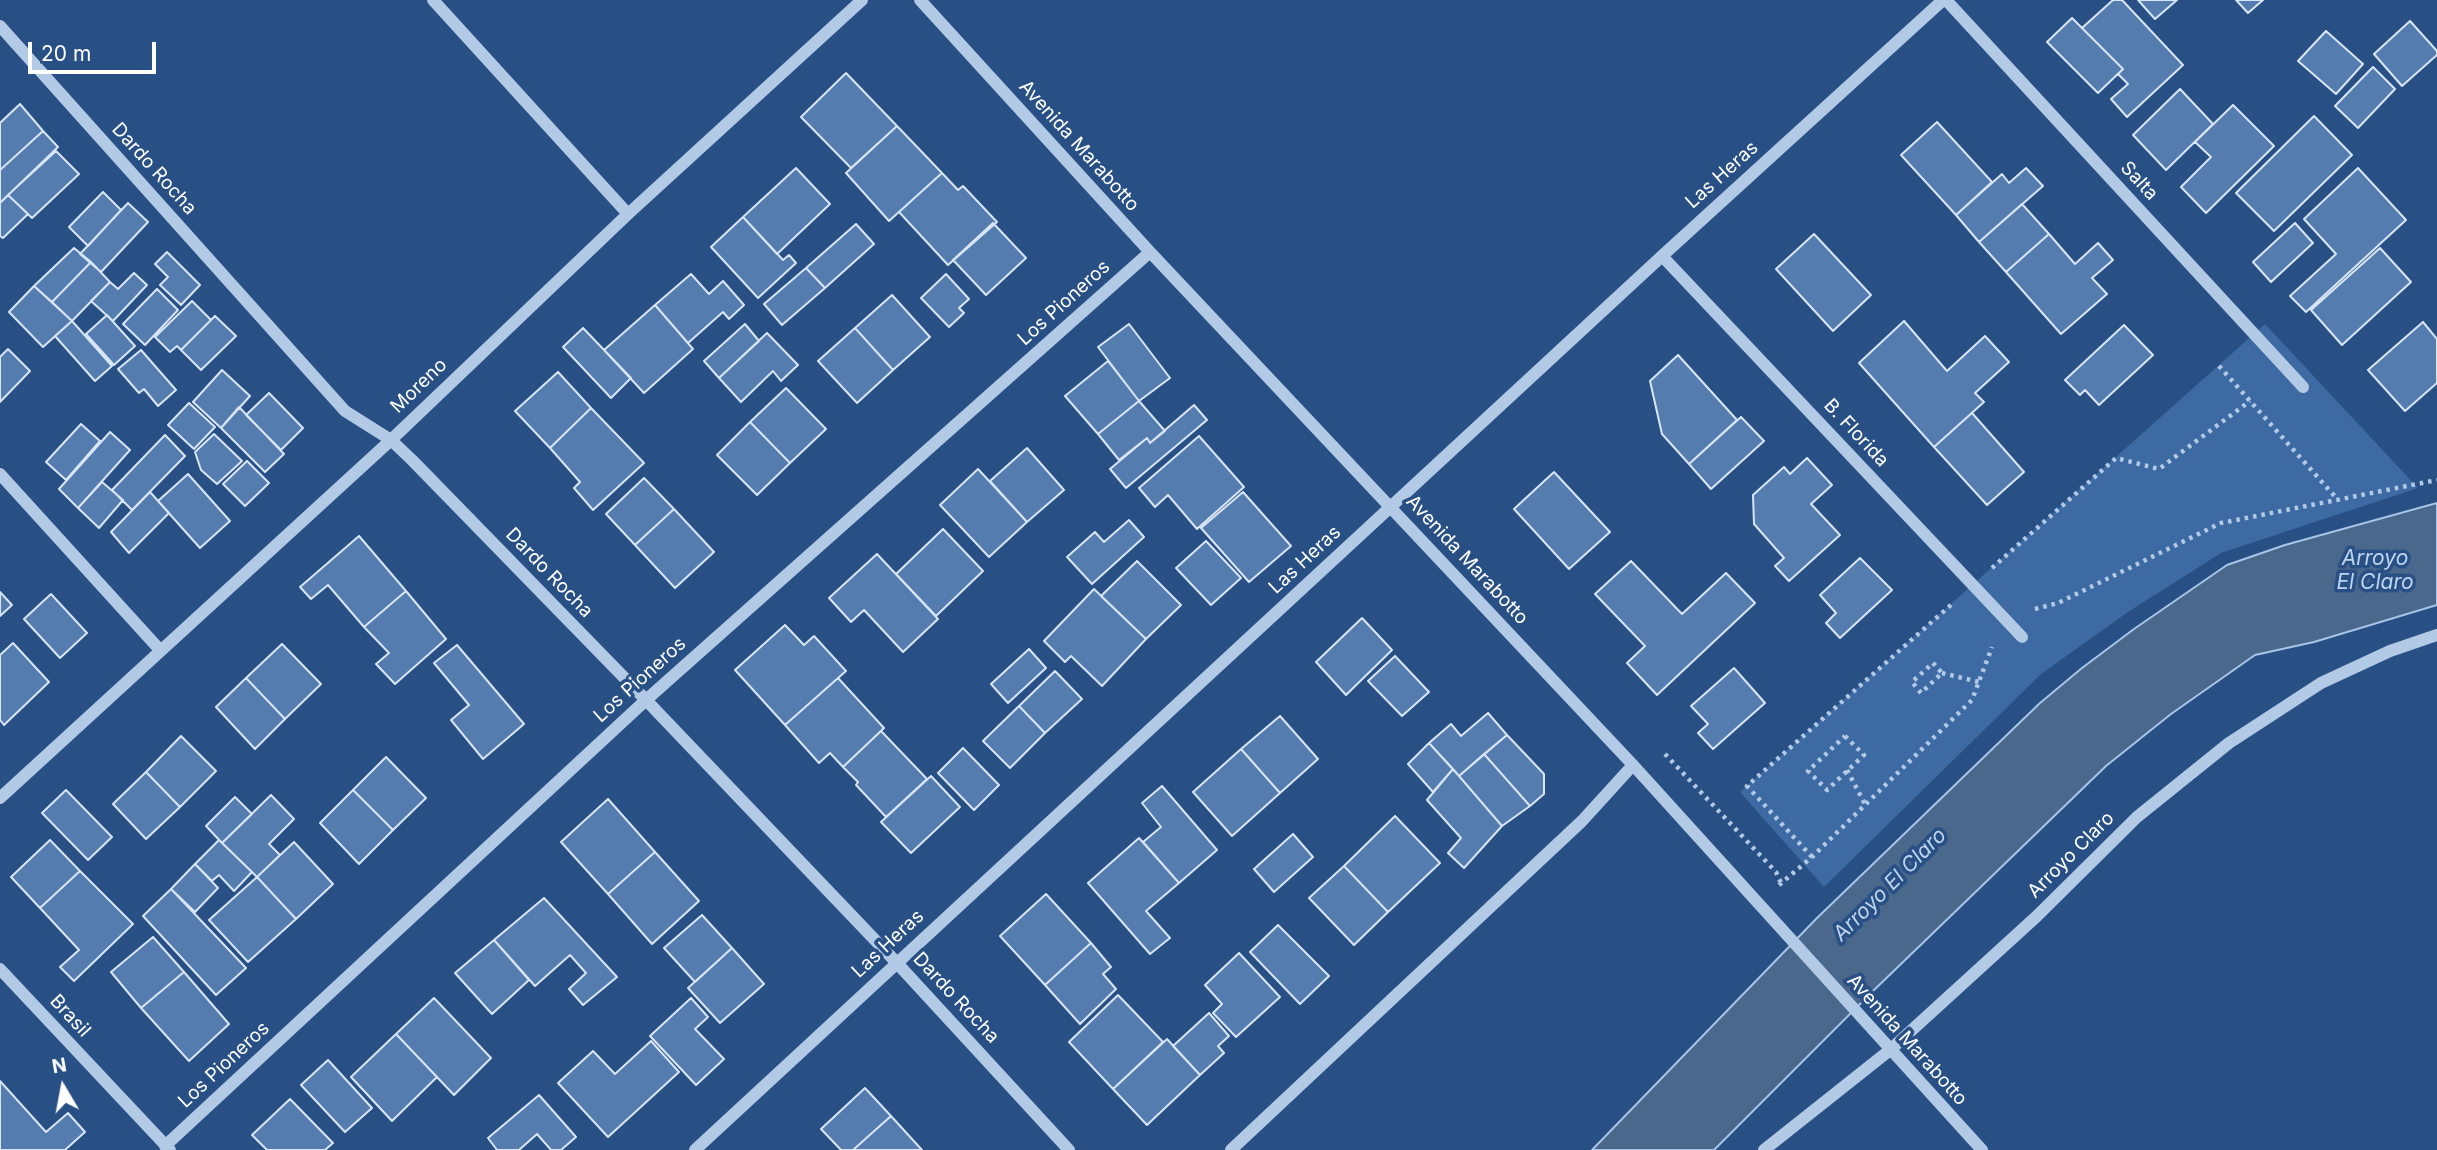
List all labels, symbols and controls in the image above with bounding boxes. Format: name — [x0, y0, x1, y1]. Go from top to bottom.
scale bar — [32, 28, 159, 72]
text: 20 m — [41, 41, 91, 66]
street label: Avenida Marabotto — [1014, 76, 1144, 216]
street label: Dardo Rocha — [107, 118, 201, 220]
street label: Las Heras — [1681, 136, 1763, 214]
street label: Salta — [2115, 157, 2163, 205]
street label: Los Pioneros — [1013, 256, 1115, 350]
street label: Moreno — [386, 354, 452, 418]
street label: B. Florida — [1819, 394, 1893, 472]
street label: Avenida Marabotto — [1401, 491, 1533, 629]
street label: Las Heras — [1264, 521, 1346, 599]
street label: Dardo Rocha — [501, 523, 597, 623]
water label: Arroyo El Claro — [2336, 546, 2414, 596]
street label: Los Pioneros — [589, 633, 691, 727]
street label: Arroyo Claro — [2023, 807, 2119, 903]
water label: Arroyo El Claro — [1828, 823, 1952, 947]
street label: Las Heras — [847, 905, 929, 983]
street label: Dardo Rocha — [908, 948, 1004, 1048]
street label: Avenida Marabotto — [1842, 970, 1972, 1110]
street label: Brasil — [45, 990, 95, 1042]
street label: Los Pioneros — [174, 1017, 274, 1113]
north arrow — [28, 1052, 98, 1122]
text: N — [50, 1053, 68, 1078]

